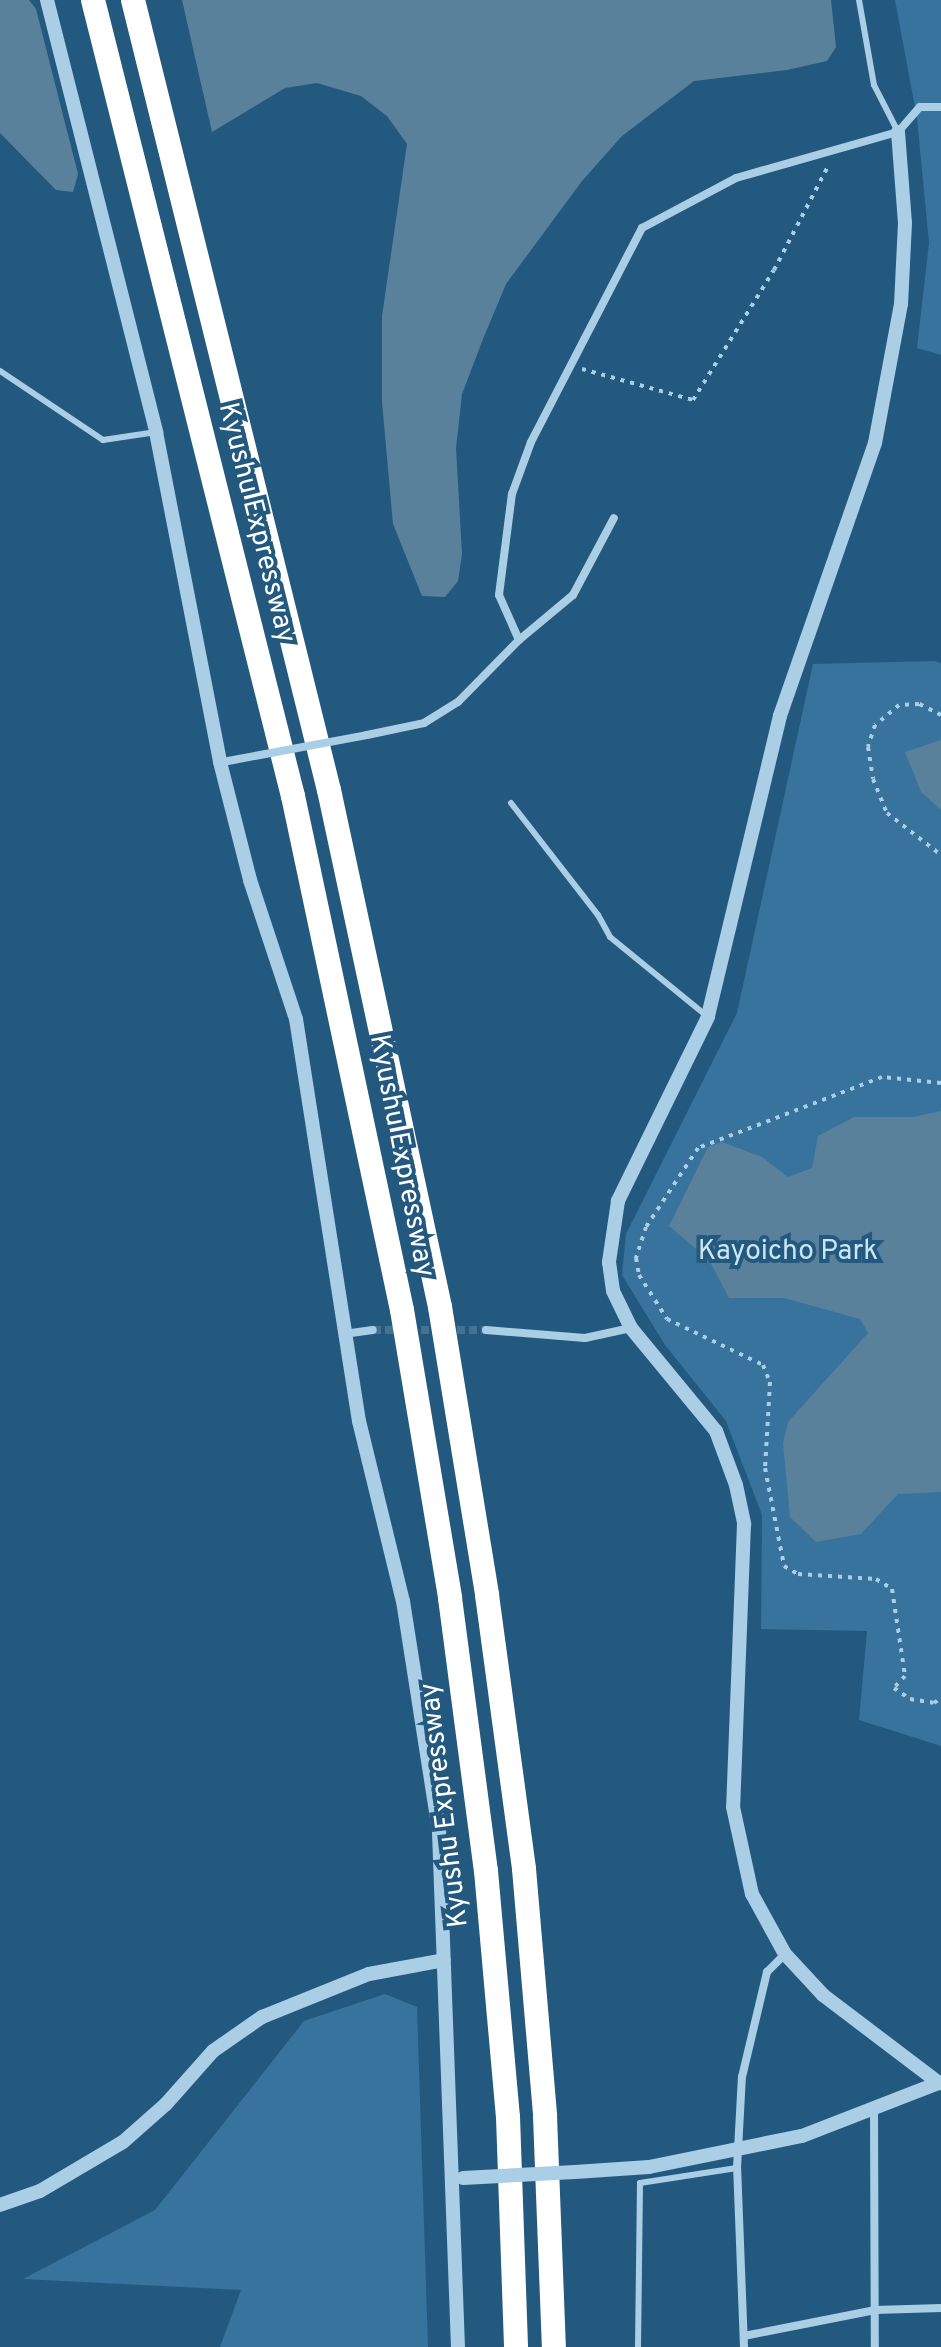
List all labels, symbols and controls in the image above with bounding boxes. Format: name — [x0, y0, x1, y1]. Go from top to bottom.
street label: Kyushu Expressway — [210, 399, 302, 647]
street label: Kyushu Expressway — [361, 1032, 441, 1280]
park label: Kayoicho Park — [698, 1235, 878, 1269]
street label: Kyushu Expressway — [413, 1681, 477, 1929]

